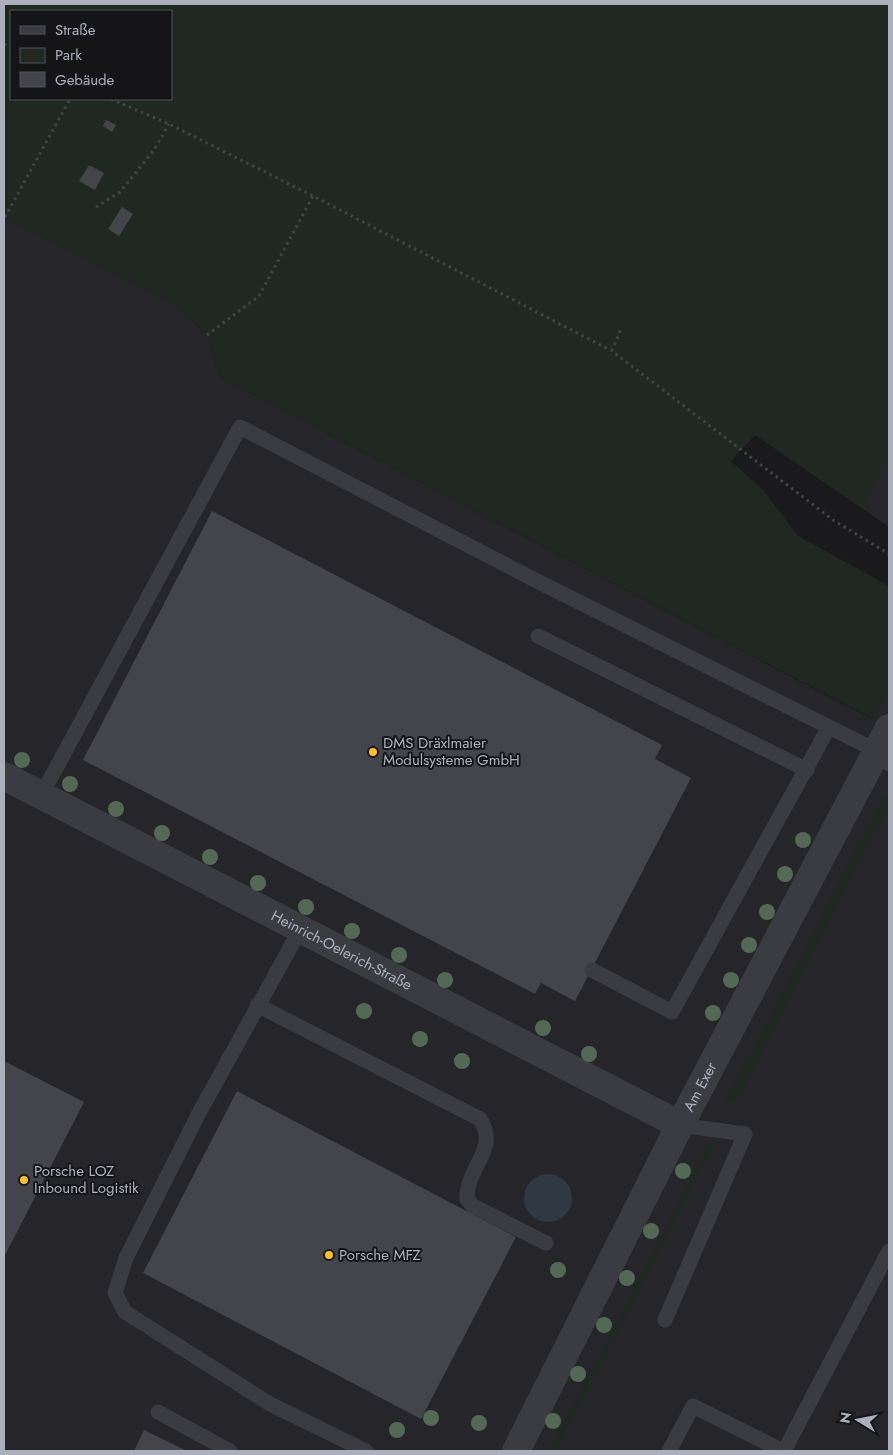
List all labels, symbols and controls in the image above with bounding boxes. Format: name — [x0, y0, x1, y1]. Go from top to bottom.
legend — [10, 10, 172, 100]
text: Straße — [55, 19, 96, 41]
text: Park — [55, 44, 82, 66]
text: Gebäude — [55, 69, 115, 91]
place label: DMS Dräxlmaier Modulsysteme GmbH — [383, 732, 520, 771]
marker: DMS Dräxlmaier Modulsysteme GmbH — [367, 746, 379, 758]
street label: Heinrich-Oelerich-Straße — [267, 905, 416, 996]
street label: Am Exer — [678, 1057, 723, 1116]
place label: Porsche LOZ Inbound Logistik — [34, 1160, 139, 1199]
marker: Porsche LOZ Inbound Logistik — [18, 1174, 30, 1186]
place label: Porsche MFZ — [339, 1244, 421, 1266]
marker: Porsche MFZ — [323, 1249, 335, 1261]
north arrow — [833, 1395, 883, 1445]
text: N — [834, 1411, 856, 1425]

